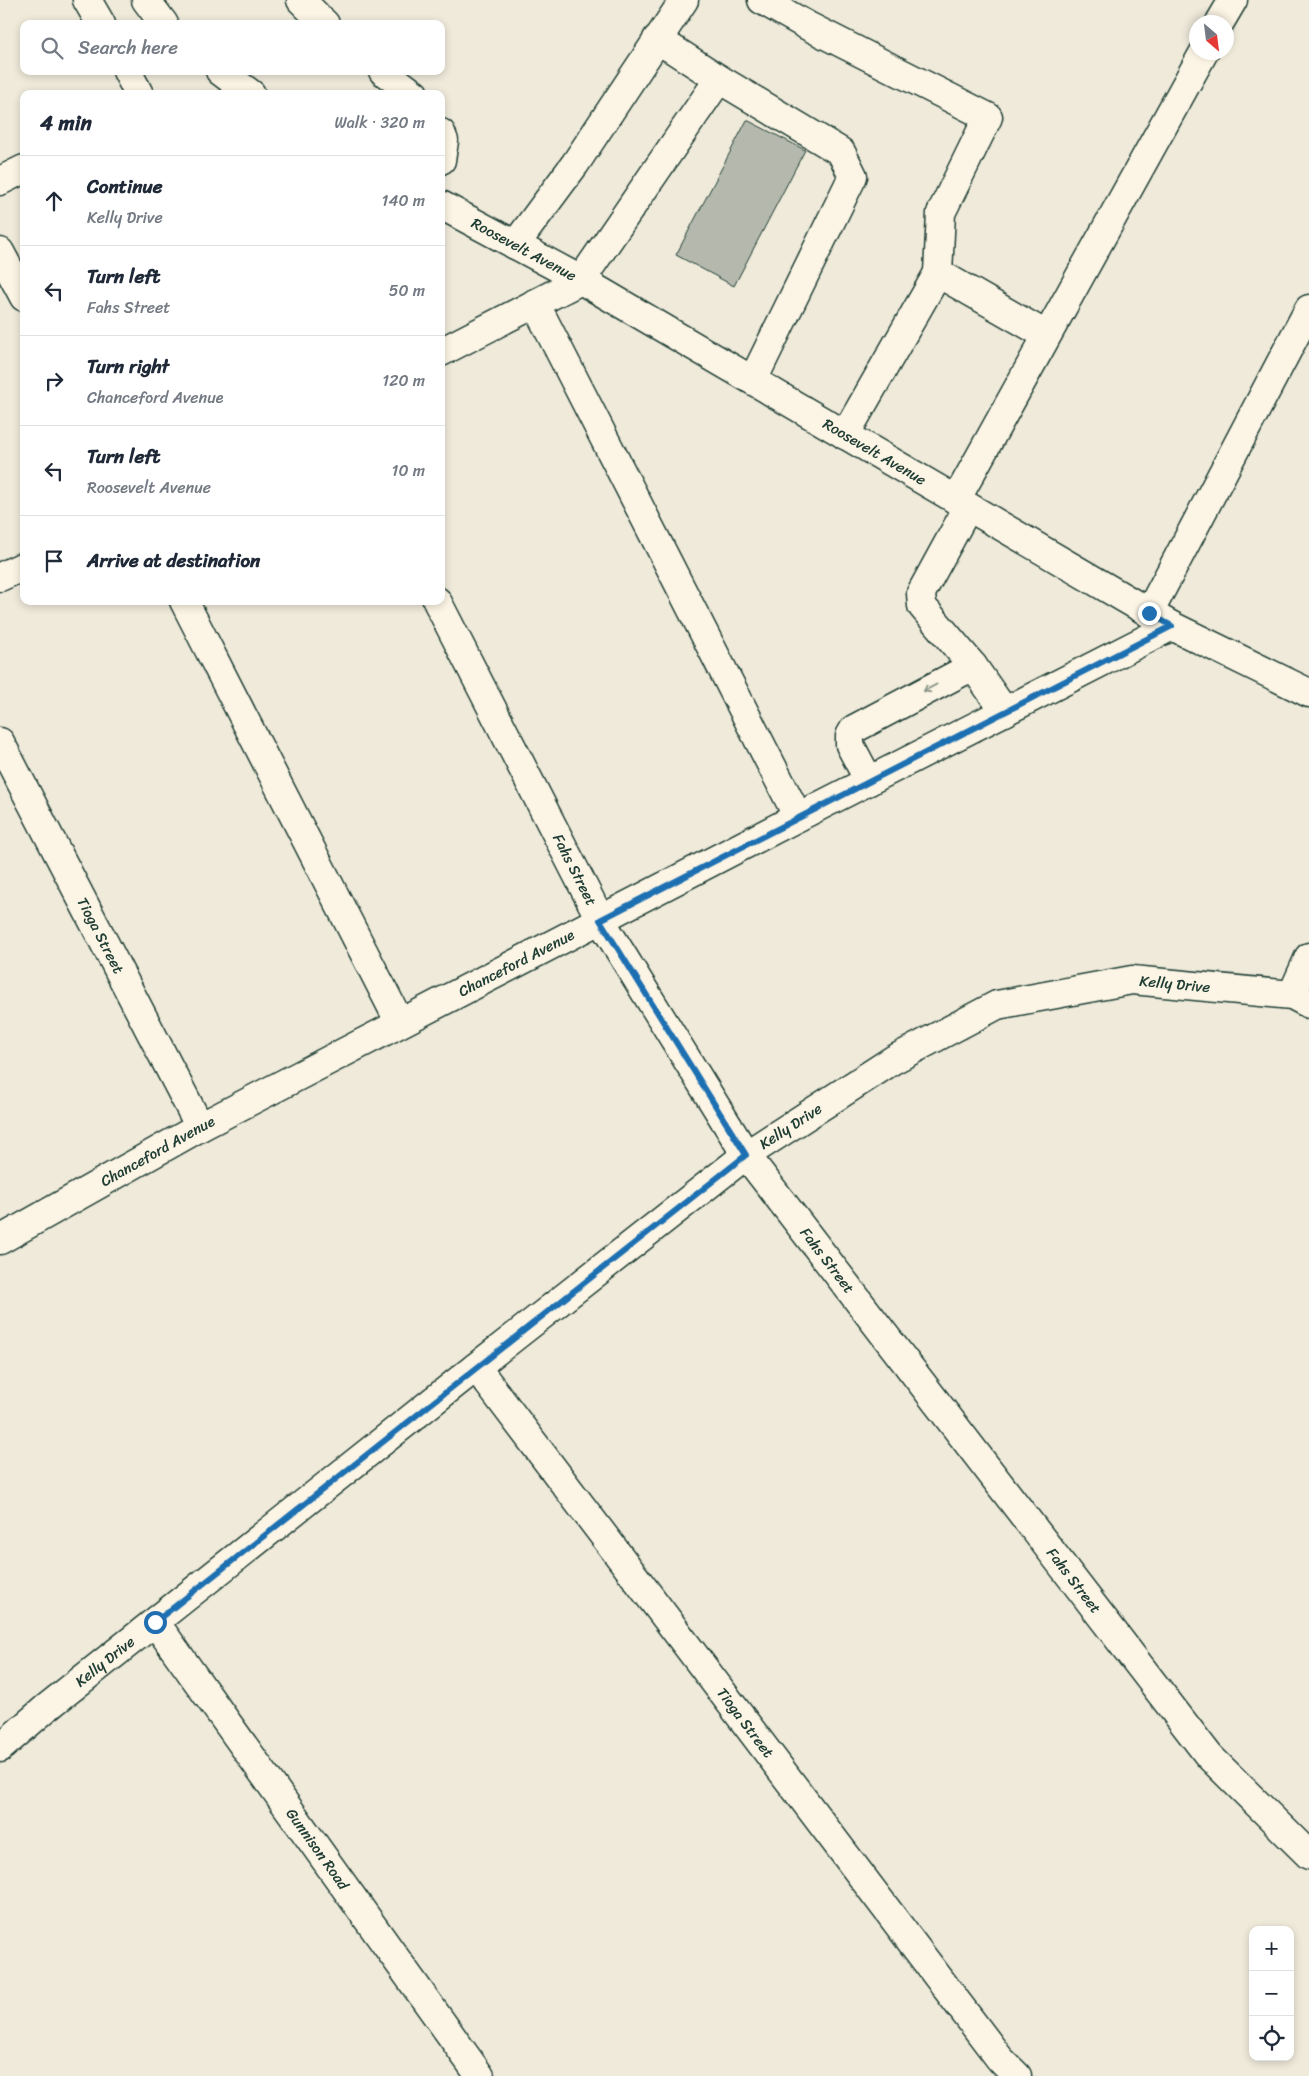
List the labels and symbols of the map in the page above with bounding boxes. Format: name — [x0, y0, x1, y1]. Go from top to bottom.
north arrow — [1189, 15, 1234, 60]
street label: Roosevelt Avenue — [466, 210, 582, 288]
street label: Roosevelt Avenue — [818, 411, 932, 493]
route end — [1138, 602, 1161, 625]
one-way arrow — [923, 684, 938, 694]
street label: Fahs Street — [545, 829, 604, 911]
street label: Tioga Street — [70, 893, 131, 979]
street label: Chanceford Avenue — [453, 922, 579, 1004]
street label: Kelly Drive — [1138, 968, 1212, 1000]
street label: Kelly Drive — [754, 1096, 828, 1156]
street label: Chanceford Avenue — [95, 1108, 220, 1194]
street label: Fahs Street — [793, 1222, 862, 1300]
street label: Fahs Street — [1040, 1542, 1108, 1620]
route start — [144, 1611, 167, 1634]
street label: Kelly Drive — [69, 1629, 141, 1694]
street label: Tioga Street — [710, 1682, 781, 1764]
street label: Gunnison Road — [279, 1802, 356, 1896]

